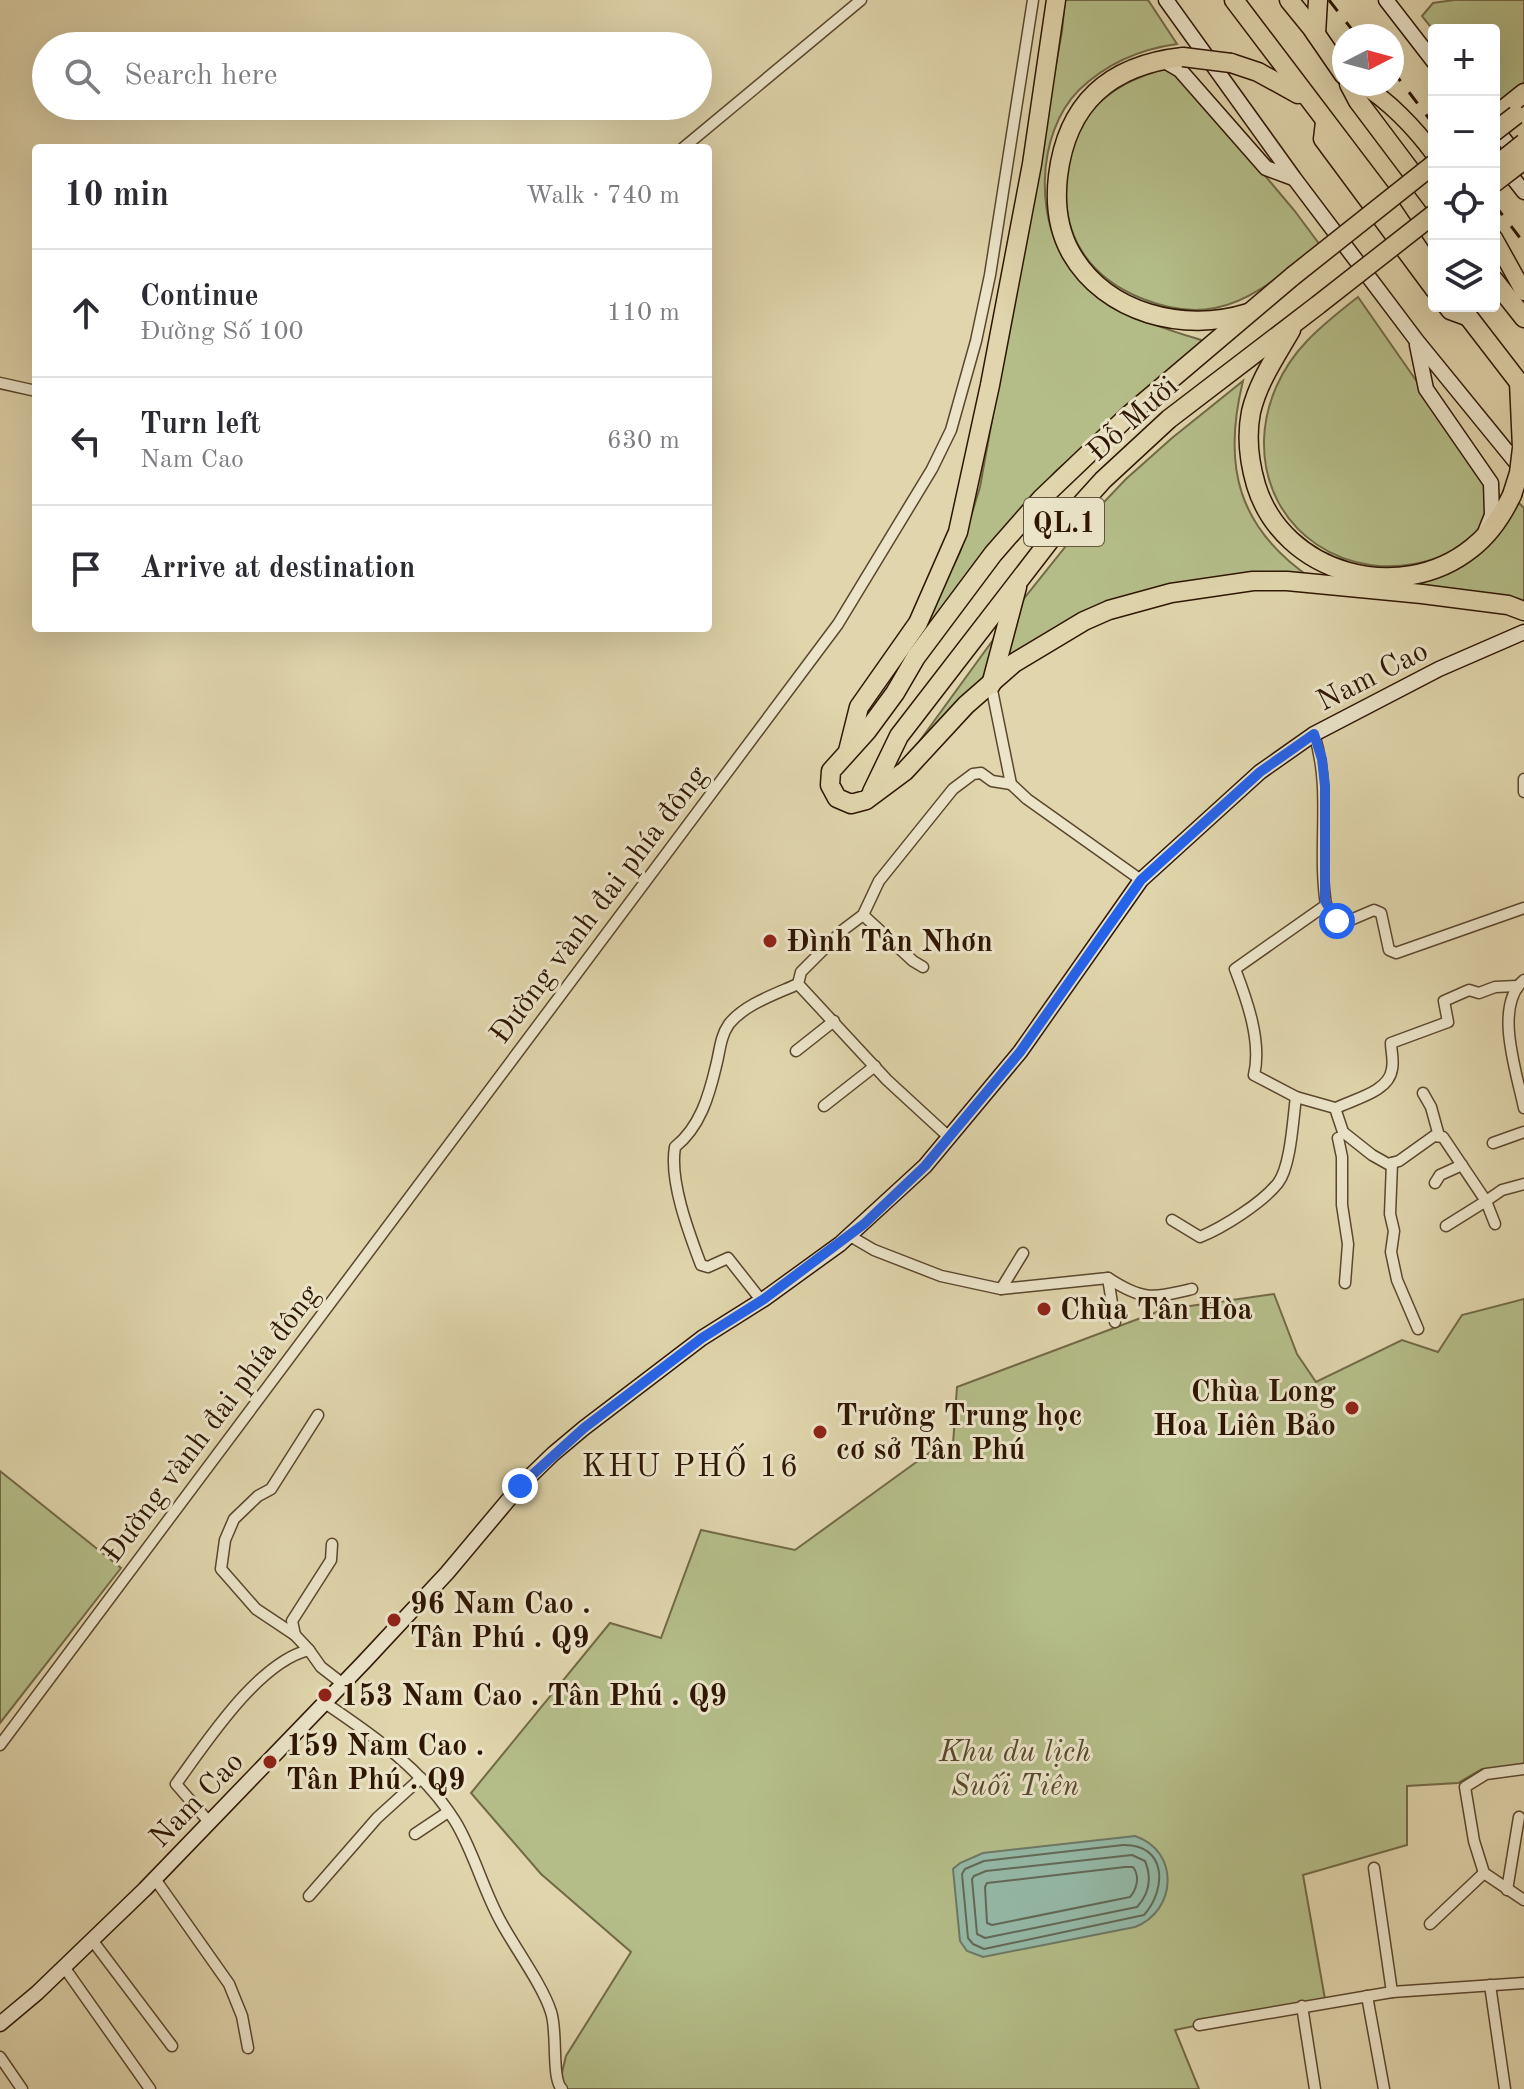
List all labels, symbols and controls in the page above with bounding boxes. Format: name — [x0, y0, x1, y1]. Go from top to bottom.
north arrow — [1332, 24, 1404, 96]
map controls — [1428, 24, 1500, 312]
button: + — [1428, 24, 1500, 96]
search box — [32, 32, 712, 120]
icon: search — [60, 54, 104, 98]
text: Search here — [124, 61, 278, 91]
button: − — [1428, 96, 1500, 168]
button: locate — [1428, 168, 1500, 240]
text: 10 min — [64, 179, 169, 213]
text: Walk · 740 m — [526, 183, 680, 209]
button: layers — [1428, 240, 1500, 312]
text: Continue — [140, 282, 259, 312]
icon: ahead — [64, 291, 108, 335]
text: 110 m — [607, 300, 680, 326]
text: Đường Số 100 — [140, 319, 304, 345]
street label: Đỗ Mười — [1081, 370, 1184, 468]
text: Turn left — [140, 410, 261, 440]
icon: left — [64, 419, 108, 463]
text: 630 m — [607, 428, 680, 454]
text: Nam Cao — [140, 447, 244, 473]
road number: QL.1 — [1024, 498, 1104, 546]
icon: arrive — [64, 547, 108, 591]
text: Arrive at destination — [140, 554, 415, 584]
street label: Nam Cao — [1313, 636, 1433, 717]
street label: Đường vành đai phía đông — [485, 761, 714, 1050]
route start — [1319, 903, 1355, 939]
place label: Đình Tân Nhơn — [786, 928, 993, 958]
marker: Đình Tân Nhơn — [761, 932, 779, 950]
street label: Đường vành đai phía đông — [97, 1280, 326, 1569]
place label: Chùa Tân Hòa — [1060, 1296, 1253, 1326]
marker: Chùa Tân Hòa — [1035, 1300, 1053, 1318]
place label: Chùa Long Hoa Liên Bảo — [1153, 1378, 1336, 1442]
marker: Chùa Long Hoa Liên Bảo — [1343, 1399, 1361, 1417]
place label: Trường Trung học cơ sở Tân Phú — [836, 1402, 1082, 1466]
marker: Trường Trung học cơ sở Tân Phú — [811, 1423, 829, 1441]
district label: KHU PHỐ 16 — [582, 1443, 800, 1484]
route end — [502, 1468, 538, 1504]
place label: 96 Nam Cao . Tân Phú . Q9 — [410, 1590, 591, 1654]
marker: 96 Nam Cao . Tân Phú . Q9 — [385, 1611, 403, 1629]
place label: 153 Nam Cao . Tân Phú . Q9 — [341, 1682, 727, 1712]
marker: 153 Nam Cao . Tân Phú . Q9 — [316, 1686, 334, 1704]
place label: 159 Nam Cao . Tân Phú . Q9 — [286, 1732, 484, 1796]
park label: Khu du lịch Suối Tiên — [938, 1738, 1091, 1802]
street label: Nam Cao — [145, 1747, 250, 1854]
marker: 159 Nam Cao . Tân Phú . Q9 — [261, 1753, 279, 1771]

